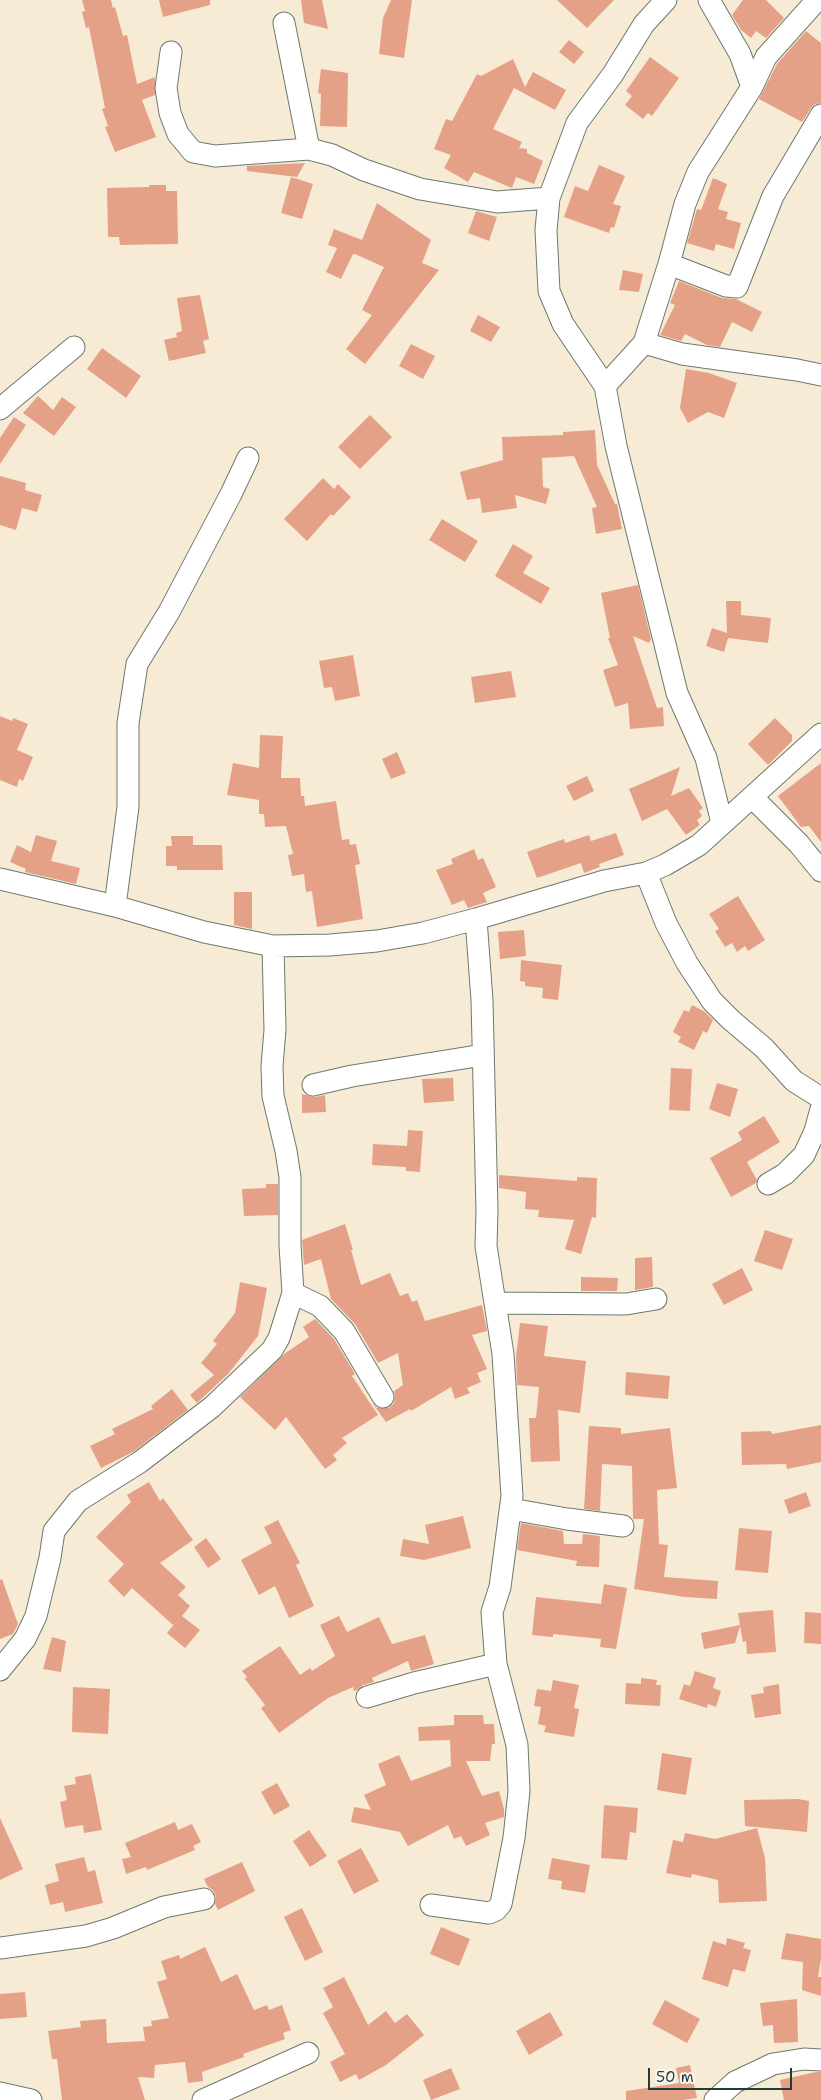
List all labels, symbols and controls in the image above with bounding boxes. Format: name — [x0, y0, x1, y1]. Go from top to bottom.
scale bar — [651, 2058, 795, 2090]
text: 50 m — [656, 2067, 694, 2087]

